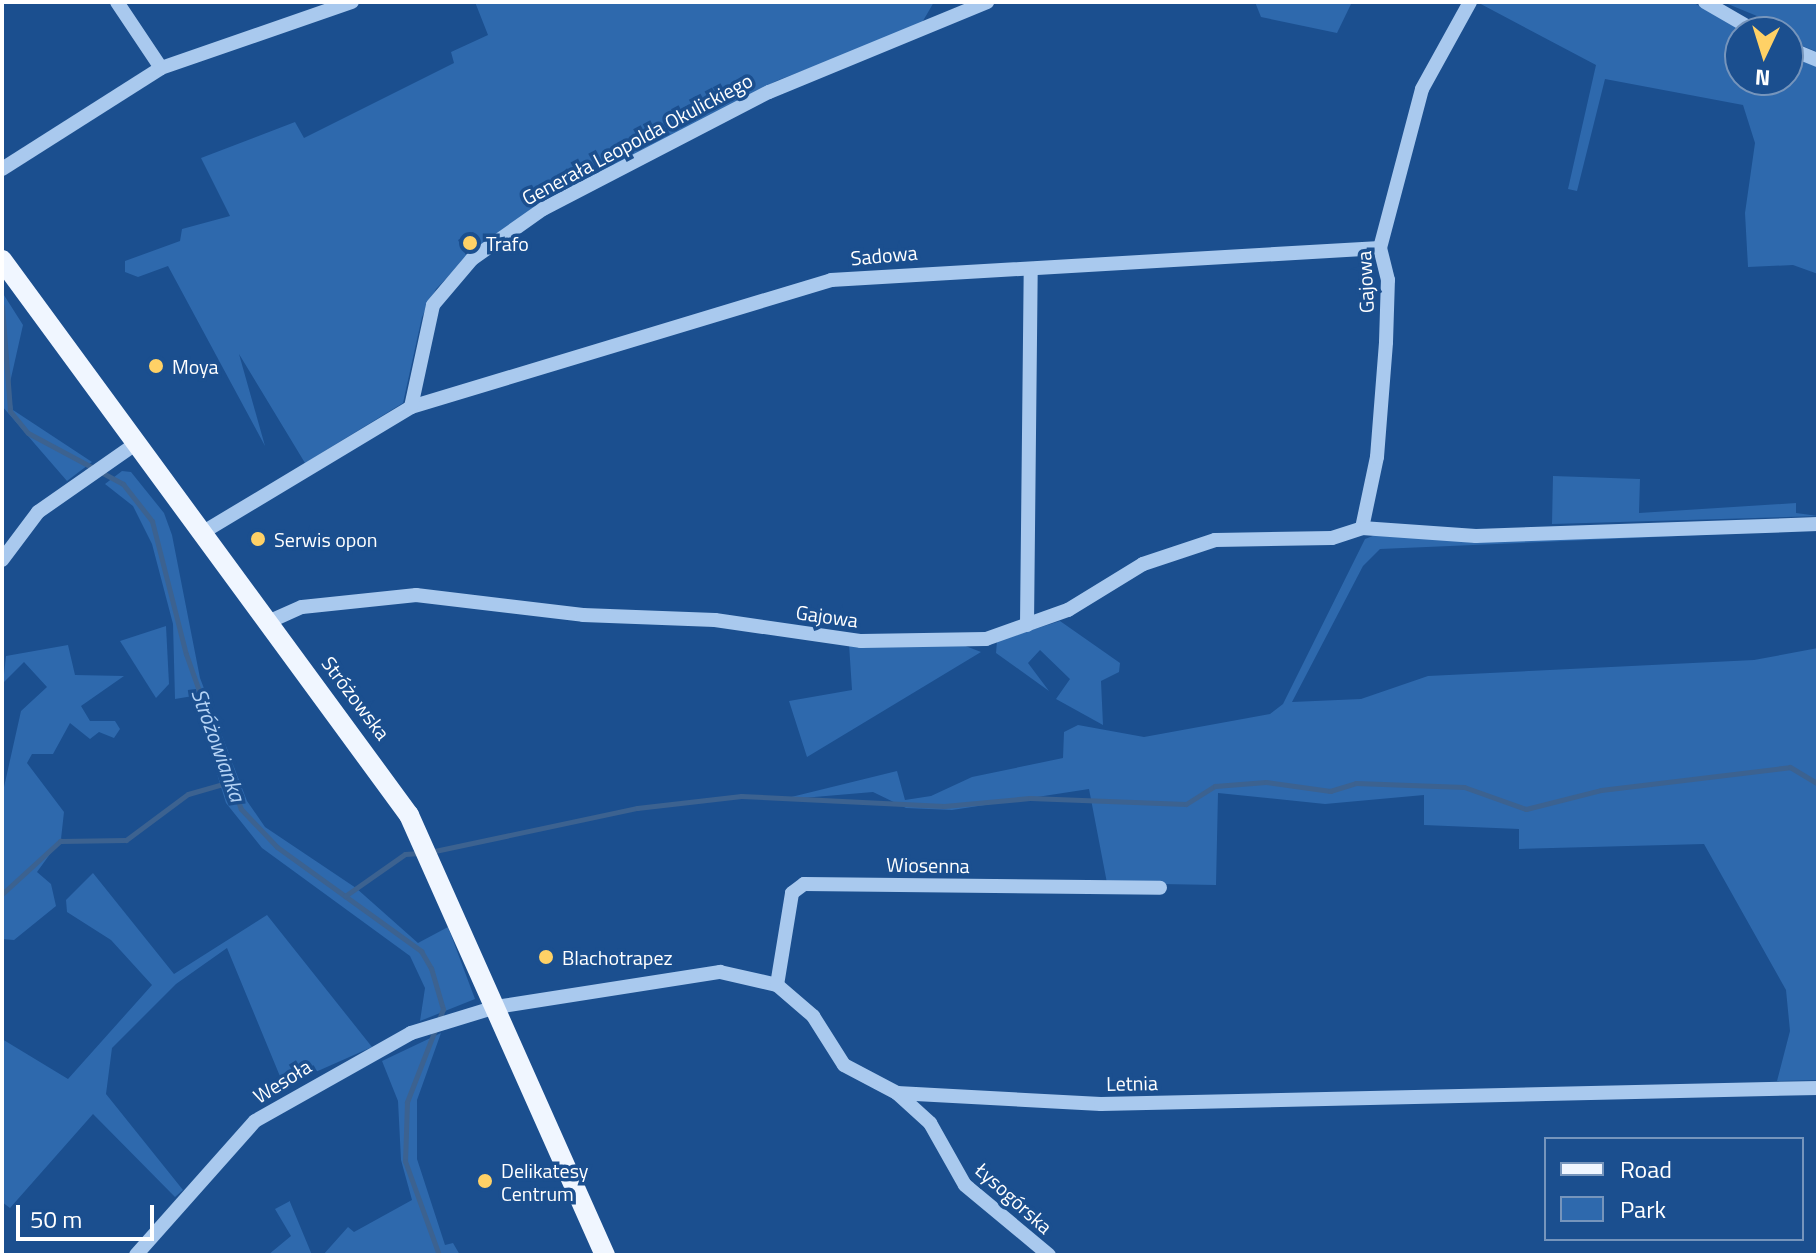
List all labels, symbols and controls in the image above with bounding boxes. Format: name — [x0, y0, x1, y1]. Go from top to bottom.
north arrow — [1724, 16, 1804, 96]
text: N — [1754, 60, 1771, 95]
street label: Generała Leopolda Okulickiego — [518, 68, 756, 210]
place label: Trafo — [486, 231, 529, 255]
marker: Trafo — [461, 234, 479, 252]
street label: Sadowa — [850, 240, 918, 270]
street label: Gajowa — [1351, 250, 1379, 314]
place label: Moya — [172, 354, 219, 378]
marker: Moya — [147, 357, 165, 375]
place label: Serwis opon — [274, 527, 378, 551]
marker: Serwis opon — [249, 530, 267, 548]
street label: Gajowa — [794, 600, 860, 632]
street label: Stróżowska — [317, 651, 395, 745]
water label: Stróżowianka — [185, 685, 251, 805]
street label: Wiosenna — [886, 852, 970, 878]
place label: Blachotrapez — [562, 945, 673, 969]
marker: Blachotrapez — [537, 948, 555, 966]
street label: Wesoła — [249, 1054, 315, 1108]
street label: Letnia — [1106, 1071, 1158, 1095]
legend — [1544, 1137, 1804, 1241]
text: Road — [1620, 1151, 1672, 1187]
street label: Łysogórska — [971, 1157, 1057, 1239]
place label: Delikatesy Centrum — [501, 1158, 588, 1205]
marker: Delikatesy Centrum — [476, 1172, 494, 1190]
scale bar — [20, 1189, 158, 1239]
text: Park — [1620, 1191, 1666, 1227]
text: 50 m — [30, 1201, 82, 1237]

